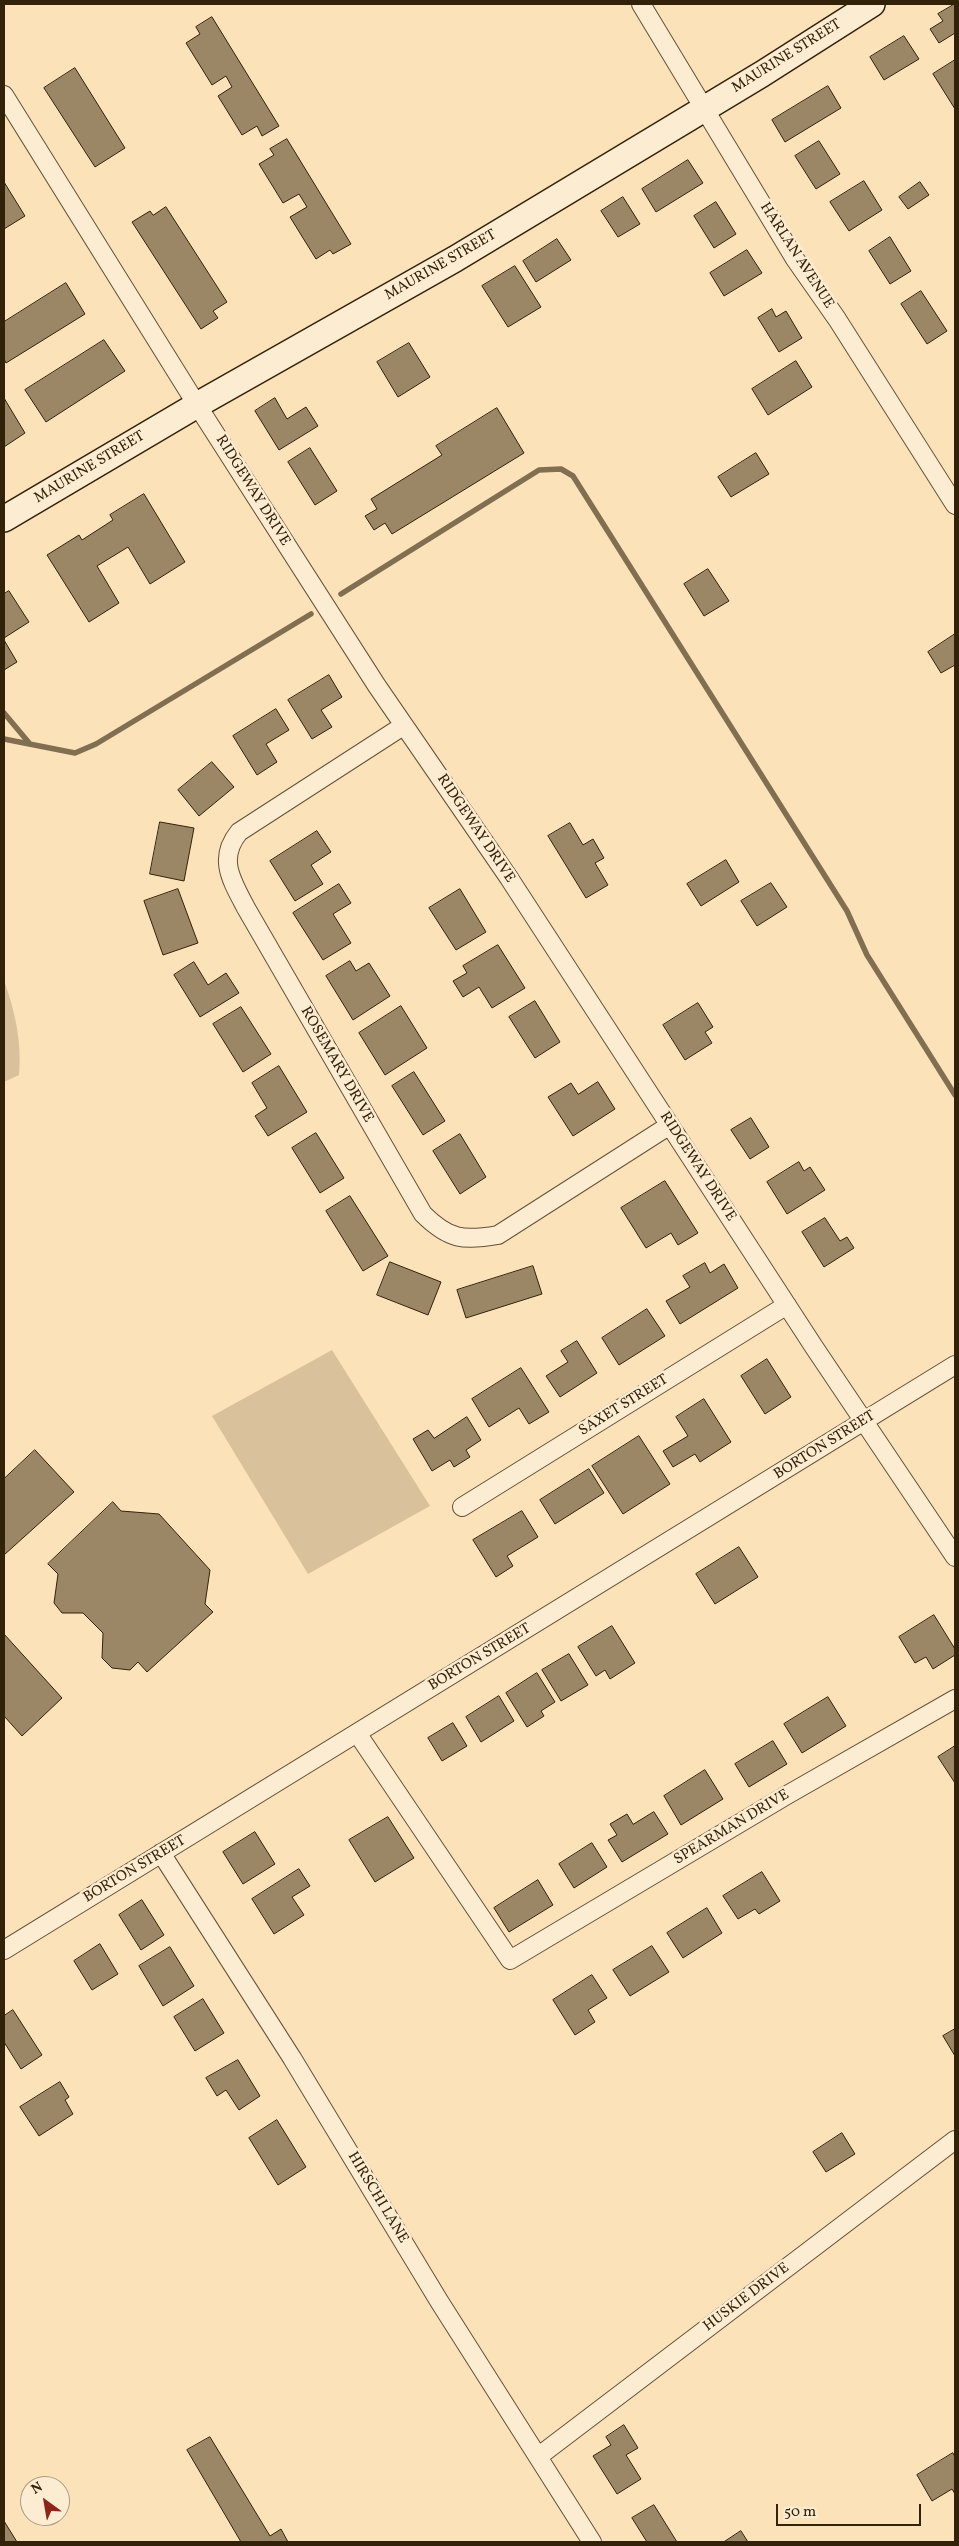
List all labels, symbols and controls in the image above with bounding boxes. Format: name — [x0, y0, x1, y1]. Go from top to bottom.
street label: MAURINE STREET — [729, 16, 845, 98]
street label: HARLAN AVENUE — [755, 199, 837, 313]
street label: MAURINE STREET — [382, 227, 500, 305]
street label: MAURINE STREET — [32, 428, 148, 508]
street label: RIDGEWAY DRIVE — [211, 432, 293, 550]
street label: RIDGEWAY DRIVE — [432, 771, 518, 887]
street label: ROSEMARY DRIVE — [295, 1004, 377, 1126]
street label: RIDGEWAY DRIVE — [655, 1109, 739, 1225]
street label: SAXET STREET — [576, 1371, 672, 1441]
street label: BORTON STREET — [771, 1408, 879, 1484]
street label: BORTON STREET — [426, 1620, 534, 1696]
street label: SPEARMAN DRIVE — [671, 1787, 793, 1869]
street label: BORTON STREET — [81, 1832, 189, 1908]
street label: HIRSCHI LANE — [343, 2149, 411, 2247]
street label: HUSKIE DRIVE — [700, 2260, 794, 2336]
north arrow — [20, 2476, 70, 2526]
text: N — [28, 2478, 47, 2499]
scale bar — [779, 2494, 924, 2526]
text: 50 m — [784, 2502, 816, 2523]

